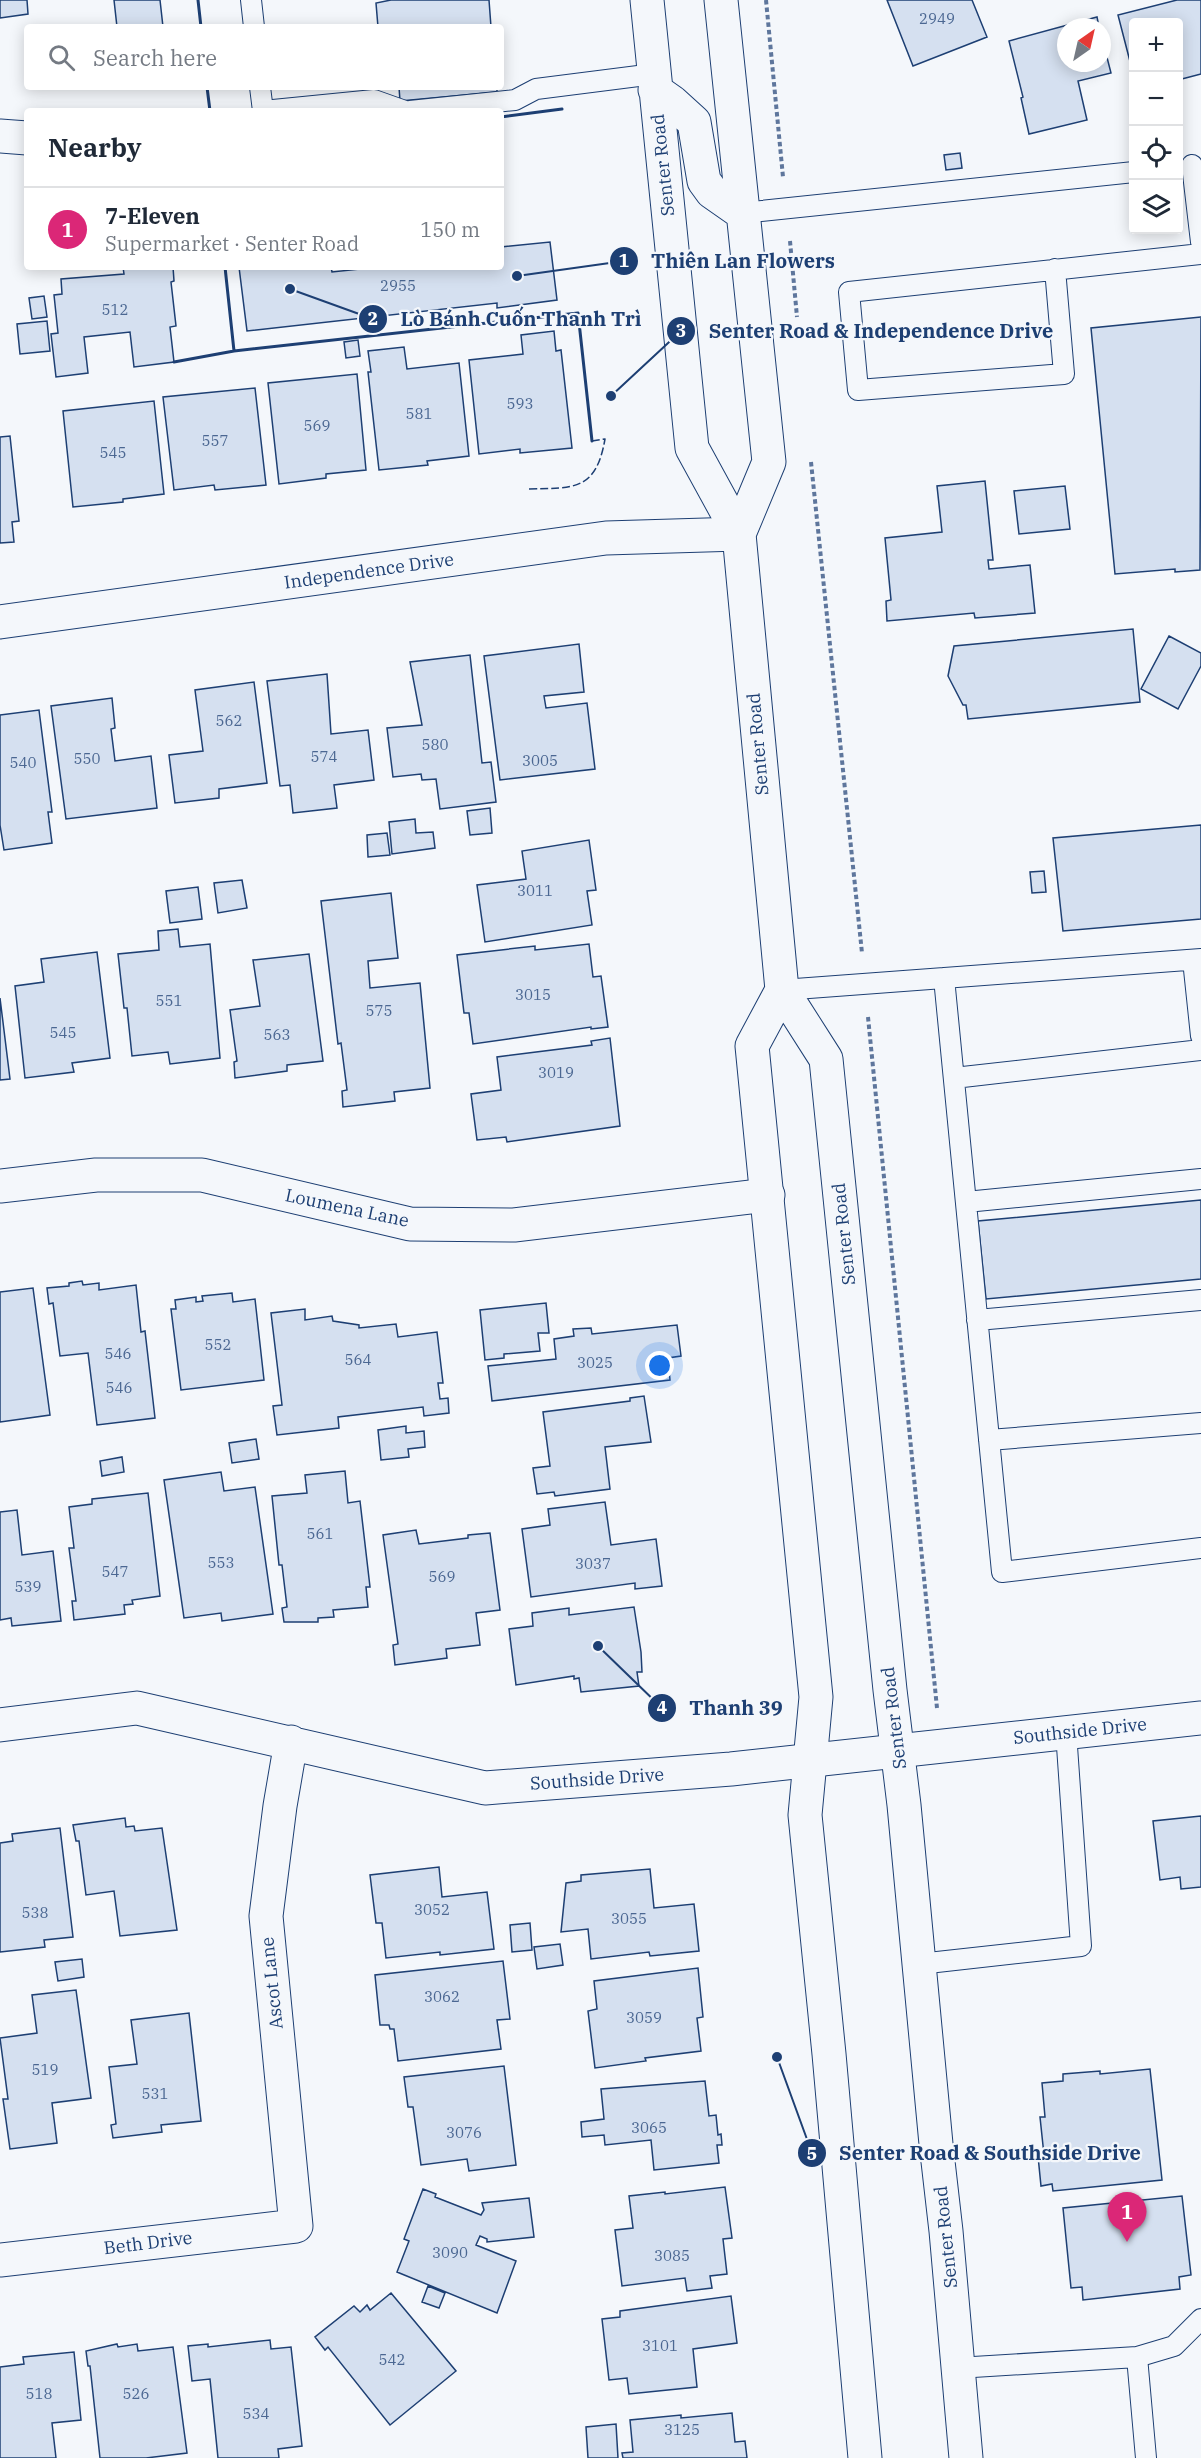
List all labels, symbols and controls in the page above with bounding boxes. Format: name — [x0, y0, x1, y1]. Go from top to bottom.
house number: 2949 — [919, 9, 955, 28]
north arrow — [1057, 18, 1111, 72]
map controls — [1129, 18, 1183, 234]
button: + — [1129, 18, 1183, 72]
search box — [24, 24, 504, 90]
icon: search — [45, 41, 78, 74]
text: Search here — [93, 43, 217, 72]
button: − — [1129, 72, 1183, 126]
street label: Senter Road — [646, 113, 679, 217]
button: locate — [1129, 126, 1183, 180]
text: Nearby — [48, 130, 142, 164]
button: layers — [1129, 180, 1183, 234]
text: 7-Eleven — [105, 201, 200, 230]
text: 1 — [62, 216, 74, 243]
text: 150 m — [420, 216, 480, 243]
text: Supermarket · Senter Road — [105, 230, 359, 257]
callout: Thiên Lan Flowers — [609, 242, 847, 280]
text: Thiên Lan Flowers — [651, 247, 835, 274]
text: 1 — [619, 249, 630, 272]
house number: 2955 — [380, 276, 416, 295]
house number: 512 — [101, 300, 129, 319]
callout: Lò Bánh Cuốn Thanh Trì — [358, 300, 654, 338]
text: Lò Bánh Cuốn Thanh Trì — [400, 305, 642, 332]
text: 2 — [368, 307, 378, 330]
callout: Senter Road & Independence Drive — [666, 312, 1065, 350]
text: Senter Road & Independence Drive — [709, 317, 1053, 344]
text: 3 — [676, 319, 686, 342]
house number: 593 — [506, 394, 534, 413]
house number: 581 — [405, 404, 433, 423]
house number: 569 — [303, 416, 331, 435]
house number: 557 — [201, 431, 229, 450]
house number: 545 — [99, 443, 127, 462]
street label: Independence Drive — [283, 547, 455, 594]
street label: Senter Road — [742, 692, 773, 796]
house number: 562 — [215, 711, 243, 730]
house number: 580 — [421, 735, 449, 754]
house number: 574 — [310, 747, 338, 766]
house number: 550 — [73, 749, 101, 768]
house number: 3005 — [522, 751, 558, 770]
house number: 540 — [9, 753, 37, 772]
house number: 3011 — [517, 881, 553, 900]
house number: 3015 — [515, 985, 551, 1004]
house number: 551 — [155, 991, 183, 1010]
house number: 575 — [365, 1001, 393, 1020]
house number: 545 — [49, 1023, 77, 1042]
house number: 563 — [263, 1025, 291, 1044]
house number: 3019 — [538, 1063, 574, 1082]
street label: Senter Road — [827, 1182, 860, 1286]
street label: Loumena Lane — [283, 1183, 411, 1232]
house number: 552 — [204, 1335, 232, 1354]
house number: 546 — [104, 1344, 132, 1363]
house number: 564 — [344, 1350, 372, 1369]
your location — [645, 1351, 674, 1380]
house number: 3025 — [577, 1353, 613, 1372]
house number: 546 — [105, 1378, 133, 1397]
house number: 561 — [306, 1524, 334, 1543]
house number: 553 — [207, 1553, 235, 1572]
house number: 3037 — [575, 1554, 611, 1573]
house number: 547 — [101, 1562, 129, 1581]
house number: 569 — [428, 1567, 456, 1586]
house number: 539 — [14, 1577, 42, 1596]
street label: Senter Road — [876, 1666, 911, 1770]
callout: Thanh 39 — [647, 1689, 795, 1727]
text: Thanh 39 — [689, 1694, 783, 1721]
text: 4 — [657, 1696, 668, 1719]
street label: Southside Drive — [1012, 1712, 1148, 1749]
street label: Southside Drive — [529, 1762, 665, 1795]
house number: 3052 — [414, 1900, 450, 1919]
house number: 538 — [21, 1903, 49, 1922]
house number: 3055 — [611, 1909, 647, 1928]
street label: Ascot Lane — [255, 1936, 288, 2030]
house number: 3062 — [424, 1987, 460, 2006]
house number: 3059 — [626, 2008, 662, 2027]
house number: 519 — [31, 2060, 59, 2079]
house number: 531 — [141, 2084, 169, 2103]
house number: 3065 — [631, 2118, 667, 2137]
house number: 3076 — [446, 2123, 482, 2142]
callout: Senter Road & Southside Drive — [797, 2134, 1153, 2172]
text: Senter Road & Southside Drive — [839, 2139, 1141, 2166]
text: 5 — [807, 2142, 817, 2165]
street label: Senter Road — [929, 2185, 962, 2289]
pin: 1 — [1108, 2192, 1146, 2242]
street label: Beth Drive — [102, 2226, 193, 2259]
house number: 3090 — [432, 2243, 468, 2262]
house number: 3085 — [654, 2246, 690, 2265]
house number: 3101 — [642, 2336, 678, 2355]
house number: 542 — [378, 2350, 406, 2369]
house number: 518 — [25, 2384, 53, 2403]
house number: 526 — [122, 2384, 150, 2403]
house number: 534 — [242, 2404, 270, 2423]
house number: 3125 — [664, 2420, 700, 2439]

